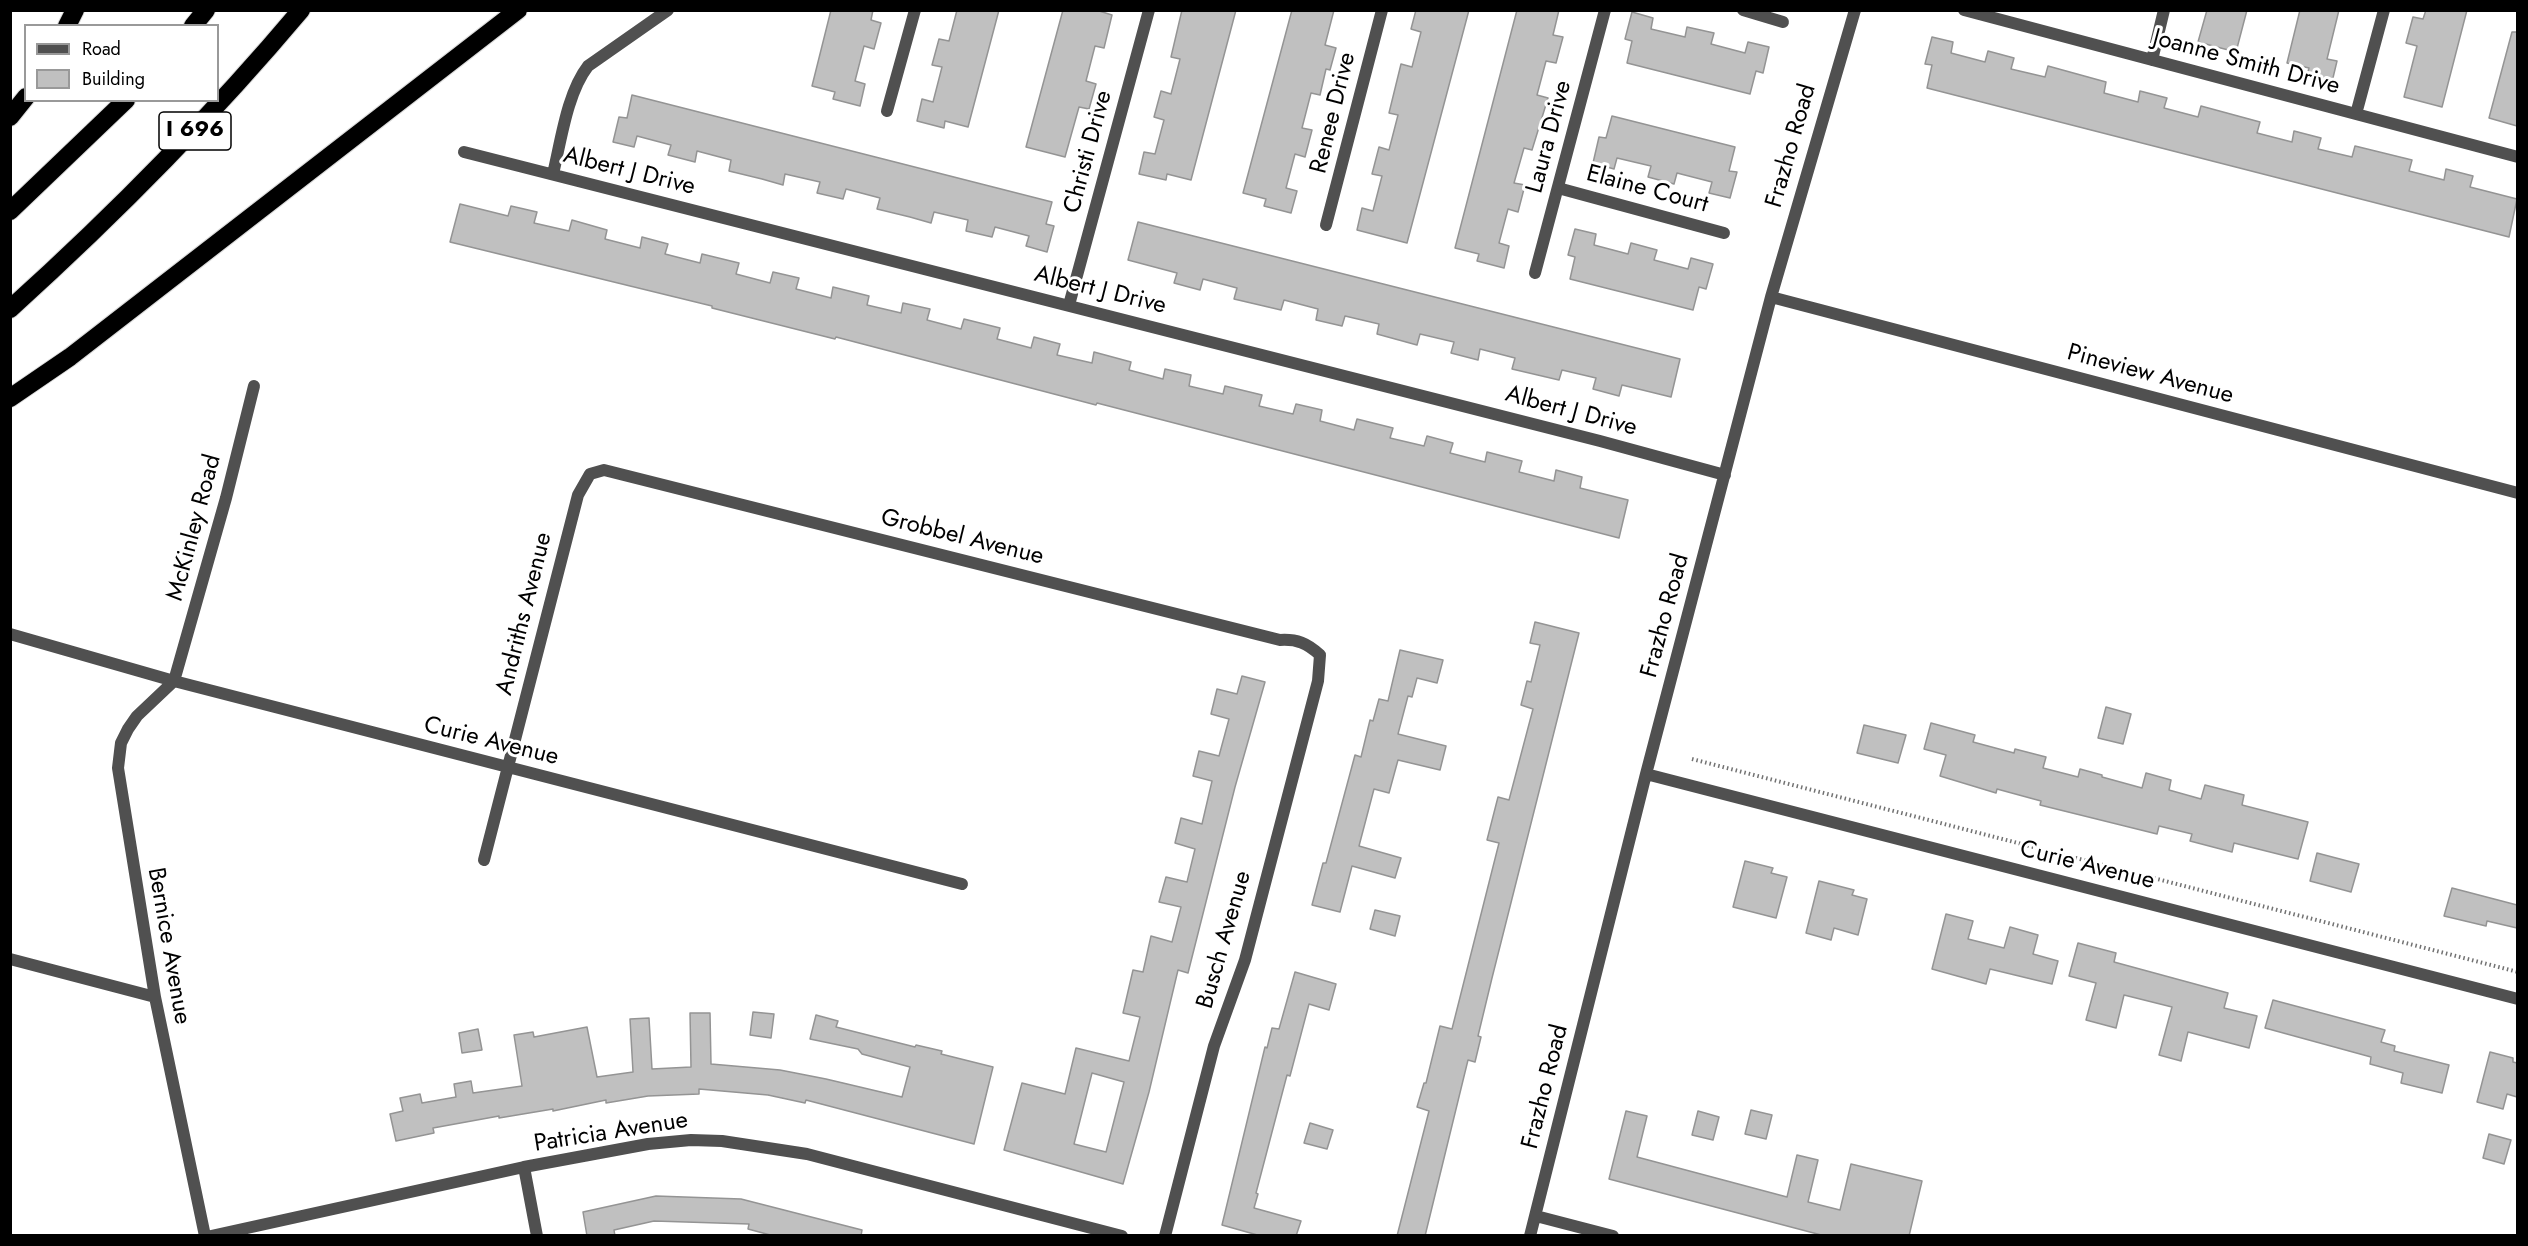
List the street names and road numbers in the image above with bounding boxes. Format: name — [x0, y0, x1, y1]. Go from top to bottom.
street label: Joanne Smith Drive — [2149, 24, 2343, 102]
street label: Renee Drive — [1305, 50, 1363, 176]
street label: Laura Drive — [1521, 78, 1579, 196]
street label: Frazho Road — [1761, 81, 1823, 211]
street label: Christi Drive — [1059, 88, 1119, 216]
road number: I 696 — [159, 112, 231, 150]
street label: Albert J Drive — [560, 142, 698, 202]
street label: Elaine Court — [1583, 160, 1711, 220]
street label: Albert J Drive — [1031, 261, 1169, 321]
street label: Pineview Avenue — [2064, 339, 2236, 411]
street label: Albert J Drive — [1502, 381, 1640, 443]
street label: McKinley Road — [162, 452, 228, 604]
street label: Grobbel Avenue — [878, 504, 1046, 572]
street label: Andriths Avenue — [491, 530, 559, 698]
street label: Frazho Road — [1636, 551, 1696, 681]
street label: Curie Avenue — [421, 711, 561, 773]
street label: Curie Avenue — [2017, 835, 2157, 897]
street label: Bernice Avenue — [140, 865, 196, 1027]
street label: Busch Avenue — [1192, 868, 1258, 1012]
street label: Frazho Road — [1517, 1022, 1575, 1152]
street label: Patricia Avenue — [532, 1107, 690, 1159]

